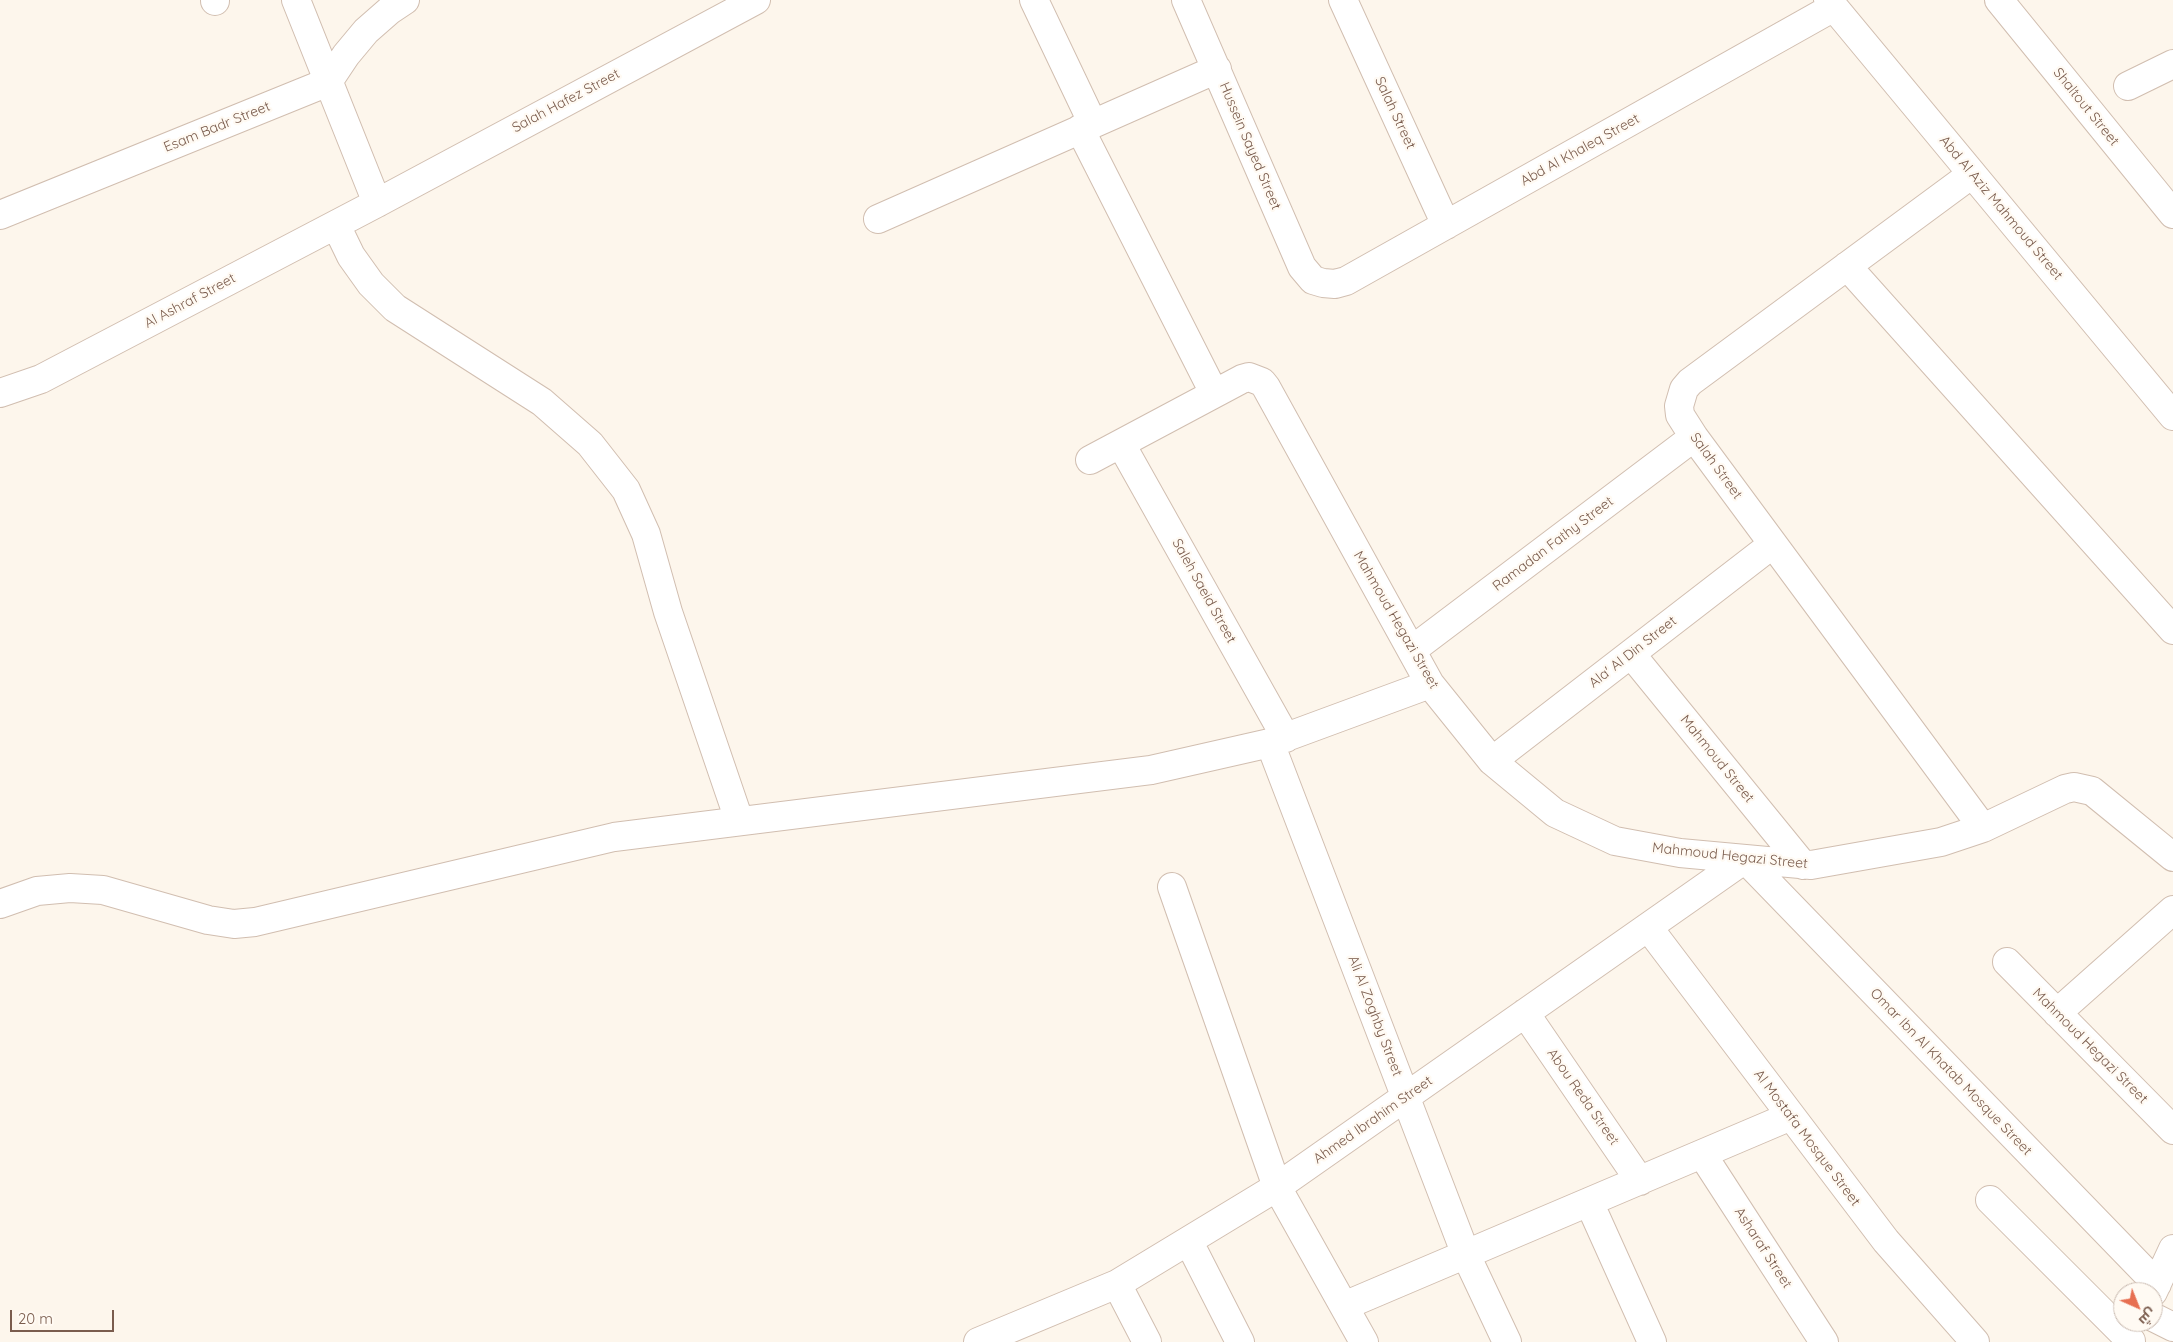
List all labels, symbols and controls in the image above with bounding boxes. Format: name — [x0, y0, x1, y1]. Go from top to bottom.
street label: Shaltout Street — [2049, 65, 2123, 149]
street label: Salah Hafez Street — [509, 66, 623, 136]
street label: Salah Street — [1371, 74, 1419, 152]
street label: Hussein Sayed Street — [1216, 80, 1284, 212]
street label: Esam Badr Street — [161, 98, 273, 156]
street label: Abd Al Khaleq Street — [1518, 110, 1642, 190]
street label: Abd Al Aziz Mahmoud Street — [1936, 133, 2066, 283]
street label: Al Ashraf Street — [142, 270, 238, 332]
street label: Salah Street — [1686, 429, 1746, 503]
street label: Ramadan Fathy Street — [1489, 493, 1617, 595]
street label: Saleh Saeid Street — [1168, 536, 1240, 646]
street label: Mahmoud Hegazi Street — [1350, 548, 1442, 692]
street label: Ala' Al Din Street — [1586, 613, 1680, 691]
street label: Mahmoud Street — [1677, 712, 1757, 806]
street label: Mahmoud Hegazi Street — [1651, 839, 1809, 873]
street label: Ali Al Zoghby Street — [1344, 953, 1406, 1079]
street label: Omar Ibn Al Khatab Mosque Street — [1867, 985, 2035, 1159]
street label: Mahmoud Hegazi Street — [2029, 985, 2151, 1107]
street label: Abou Reda Street — [1543, 1045, 1623, 1149]
street label: Al Mostafa Mosque Street — [1750, 1067, 1864, 1209]
street label: Ahmed Ibrahim Street — [1310, 1073, 1436, 1167]
street label: Asharaf Street — [1731, 1204, 1795, 1292]
north arrow — [2113, 1282, 2163, 1332]
scale bar — [12, 1300, 116, 1332]
text: ش — [2135, 1304, 2160, 1330]
text: 20 m — [18, 1309, 53, 1328]

